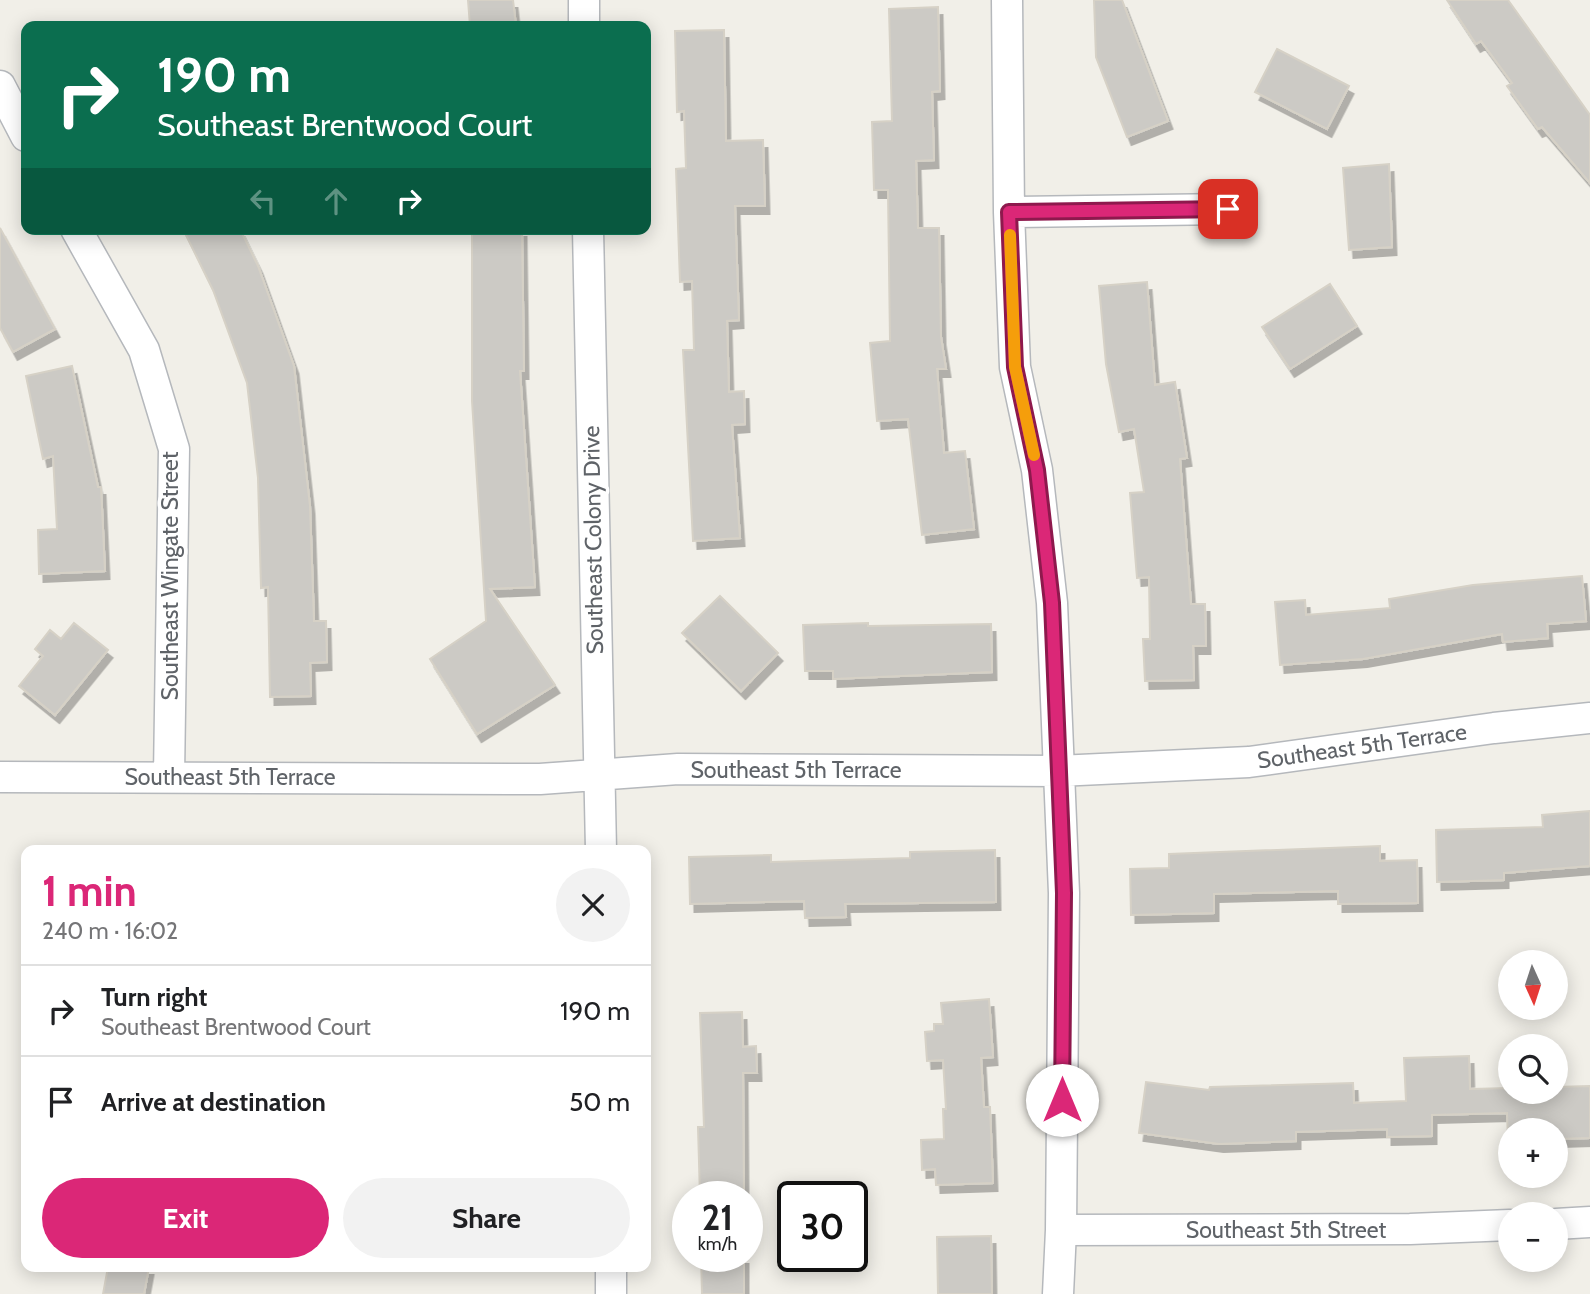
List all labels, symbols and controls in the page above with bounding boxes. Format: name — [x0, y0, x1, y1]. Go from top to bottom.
text: 190 m — [157, 45, 291, 104]
icon: right — [42, 49, 133, 140]
text: Southeast Brentwood Court — [157, 105, 532, 144]
pin — [1198, 179, 1258, 239]
icon: left — [244, 182, 282, 220]
icon: ahead — [317, 182, 355, 220]
icon: right — [390, 182, 428, 220]
icon: arrive — [1209, 190, 1247, 228]
street label: Southeast Colony Drive — [577, 425, 609, 655]
street label: Southeast Wingate Street — [156, 451, 184, 700]
street label: Southeast 5th Terrace — [1256, 717, 1469, 775]
street label: Southeast 5th Terrace — [690, 756, 902, 784]
street label: Southeast 5th Terrace — [124, 763, 336, 791]
text: 1 min — [42, 865, 137, 917]
button: close — [556, 868, 630, 942]
text: 240 m · 16:02 — [42, 917, 178, 945]
north arrow — [1498, 950, 1568, 1020]
map controls — [1498, 950, 1568, 1272]
text: Turn right — [101, 981, 207, 1013]
icon: right — [42, 992, 80, 1030]
text: 190 m — [560, 995, 630, 1027]
text: Southeast Brentwood Court — [101, 1013, 371, 1041]
button: search — [1498, 1034, 1568, 1104]
position arrow — [1025, 1063, 1099, 1137]
icon: arrive — [42, 1083, 80, 1121]
text: Arrive at destination — [101, 1086, 326, 1118]
text: 50 m — [569, 1086, 630, 1118]
button: + — [1498, 1118, 1568, 1188]
button: Exit — [42, 1178, 329, 1258]
button: Share — [343, 1178, 630, 1258]
speed limit sign: 30 — [777, 1181, 868, 1272]
text: 21 — [702, 1196, 733, 1239]
button: − — [1498, 1202, 1568, 1272]
street label: Southeast 5th Street — [1186, 1216, 1387, 1244]
text: km/h — [698, 1233, 737, 1255]

